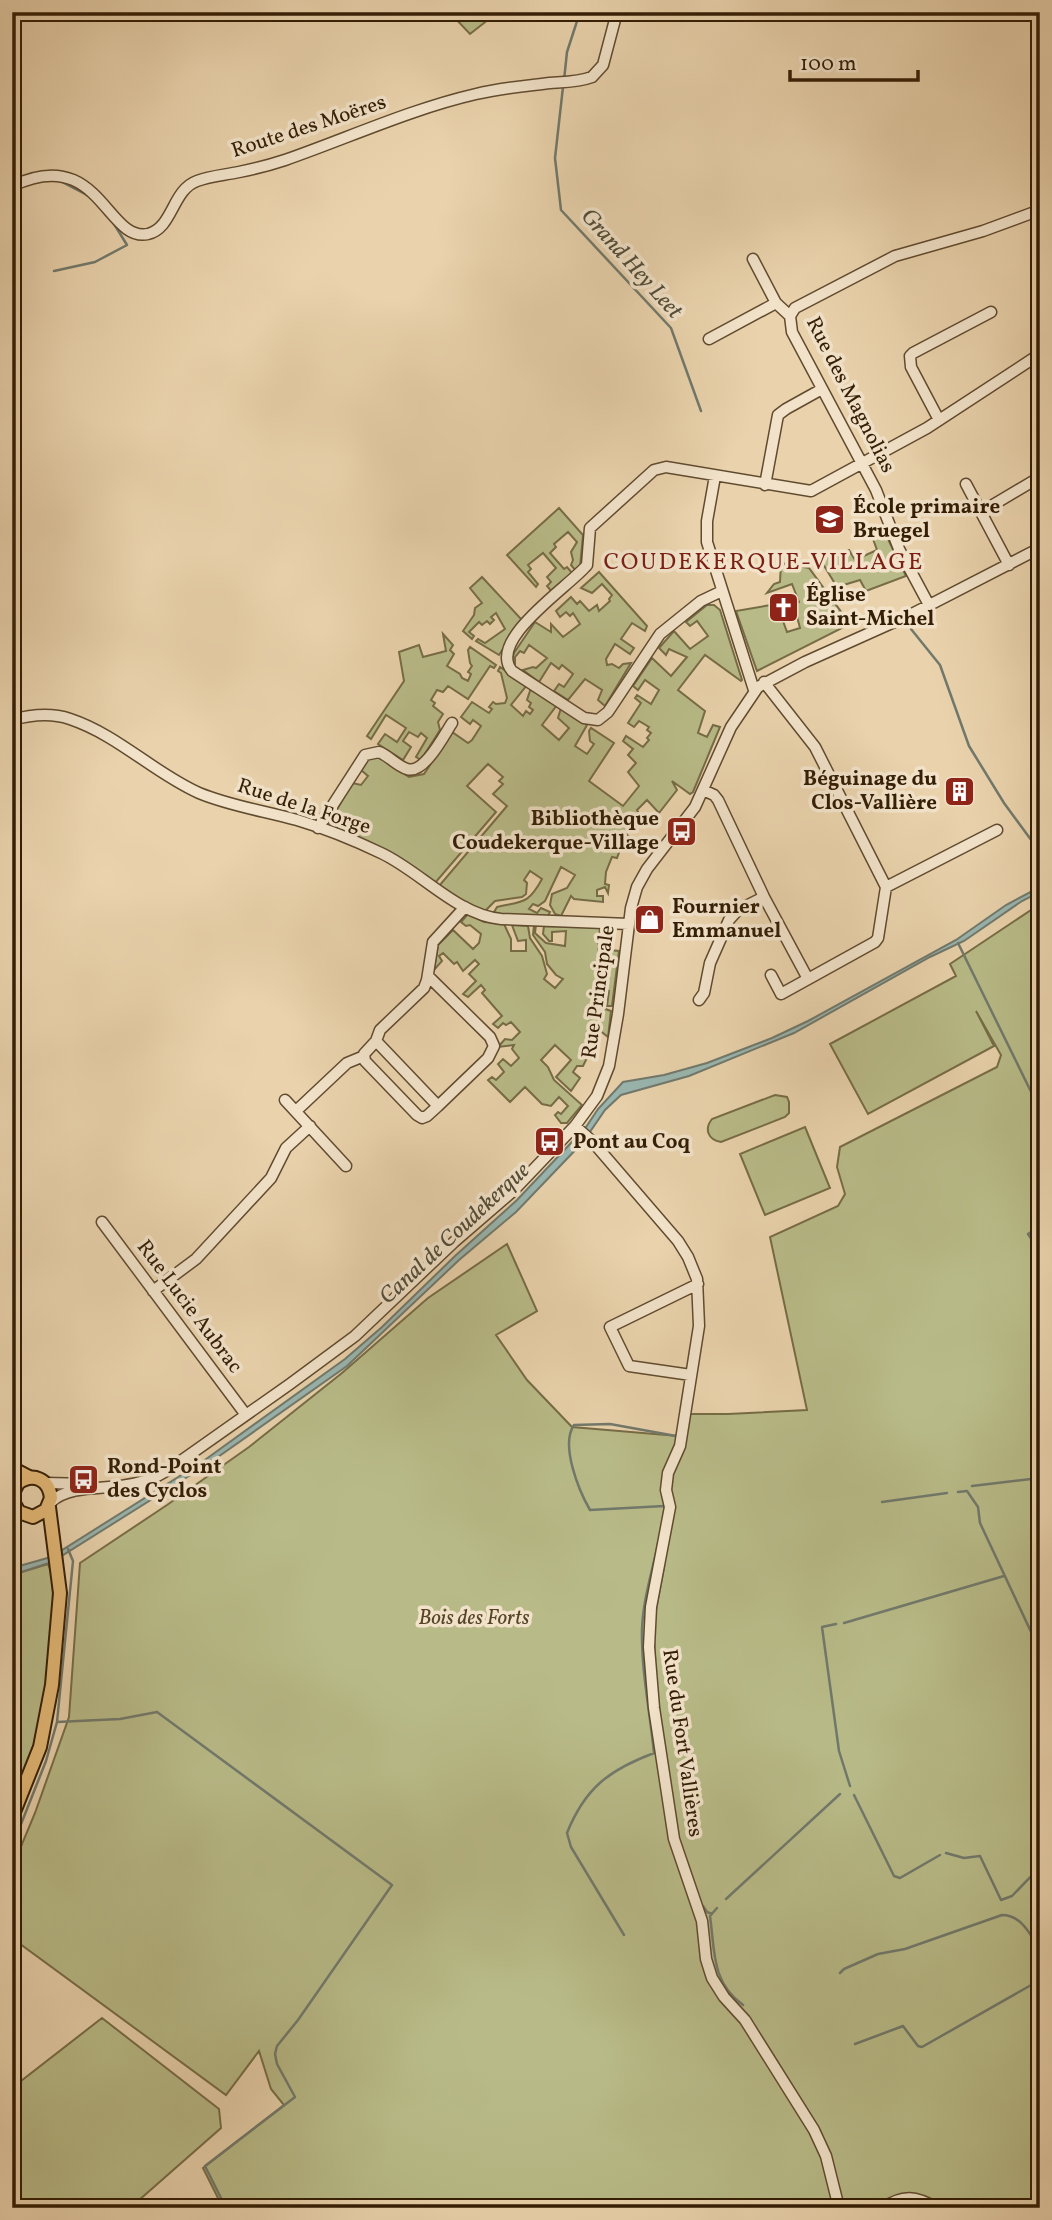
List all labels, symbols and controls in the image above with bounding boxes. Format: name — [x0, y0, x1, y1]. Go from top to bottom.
scale bar — [790, 38, 917, 82]
text: 100 m — [800, 50, 857, 79]
street label: Route des Moëres — [228, 88, 390, 166]
water label: Grand Hey Leet — [573, 202, 690, 327]
street label: Rue des Magnolias — [798, 312, 902, 478]
place label: École primaire Bruegel — [853, 493, 1000, 546]
school or university icon: École primaire Bruegel — [813, 502, 847, 536]
district label: COUDEKERQUE-VILLAGE — [603, 546, 925, 580]
place label: Église Saint-Michel — [806, 581, 934, 634]
church icon: Église Saint-Michel — [766, 590, 800, 624]
place label: Béguinage du Clos-Vallière — [803, 765, 937, 818]
street label: Rue de la Forge — [234, 772, 374, 842]
building icon: Béguinage du Clos-Vallière — [943, 774, 977, 808]
place label: Bibliothèque Coudekerque-Village — [452, 805, 659, 858]
bus stop icon: Bibliothèque Coudekerque-Village — [665, 814, 699, 848]
place label: Fournier Emmanuel — [672, 893, 781, 946]
shop icon: Fournier Emmanuel — [632, 902, 666, 936]
street label: Rue Principale — [575, 923, 623, 1061]
bus stop icon: Pont au Coq — [533, 1125, 567, 1159]
place label: Pont au Coq — [573, 1128, 691, 1157]
water label: Canal de Coudekerque — [373, 1155, 538, 1312]
street label: Rue Lucie Aubrac — [129, 1234, 249, 1380]
place label: Rond-Point des Cyclos — [107, 1453, 221, 1506]
bus stop icon: Rond-Point des Cyclos — [67, 1462, 101, 1496]
park label: Bois des Forts — [419, 1604, 530, 1633]
street label: Rue du Fort Vallières — [654, 1647, 710, 1839]

